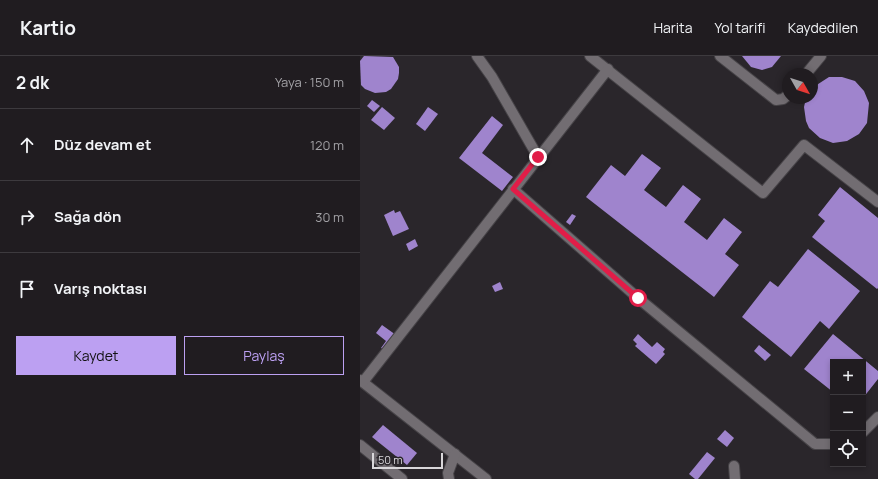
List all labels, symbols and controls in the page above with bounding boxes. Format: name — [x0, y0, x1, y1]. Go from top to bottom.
text: Kartio — [20, 15, 76, 41]
text: Harita — [653, 18, 692, 37]
text: Yol tarifi — [714, 18, 766, 37]
text: Kaydedilen — [788, 18, 858, 37]
north arrow — [782, 68, 818, 104]
text: 2 dk — [16, 71, 49, 94]
text: Yaya · 150 m — [275, 73, 344, 91]
icon: ahead — [16, 134, 38, 156]
text: Düz devam et — [54, 134, 151, 155]
text: 120 m — [310, 136, 344, 154]
route end — [529, 148, 547, 166]
icon: right — [16, 206, 38, 228]
text: Sağa dön — [54, 206, 121, 227]
text: 30 m — [315, 208, 344, 226]
icon: arrive — [16, 278, 38, 300]
text: Varış noktası — [54, 278, 147, 299]
route start — [629, 289, 647, 307]
button: Kaydet — [16, 336, 176, 375]
button: Paylaş — [184, 336, 344, 375]
map controls — [830, 359, 866, 467]
button: + — [830, 359, 866, 395]
button: − — [830, 395, 866, 431]
button: locate — [830, 431, 866, 467]
scale bar — [372, 451, 443, 470]
text: 50 m — [378, 452, 403, 467]

